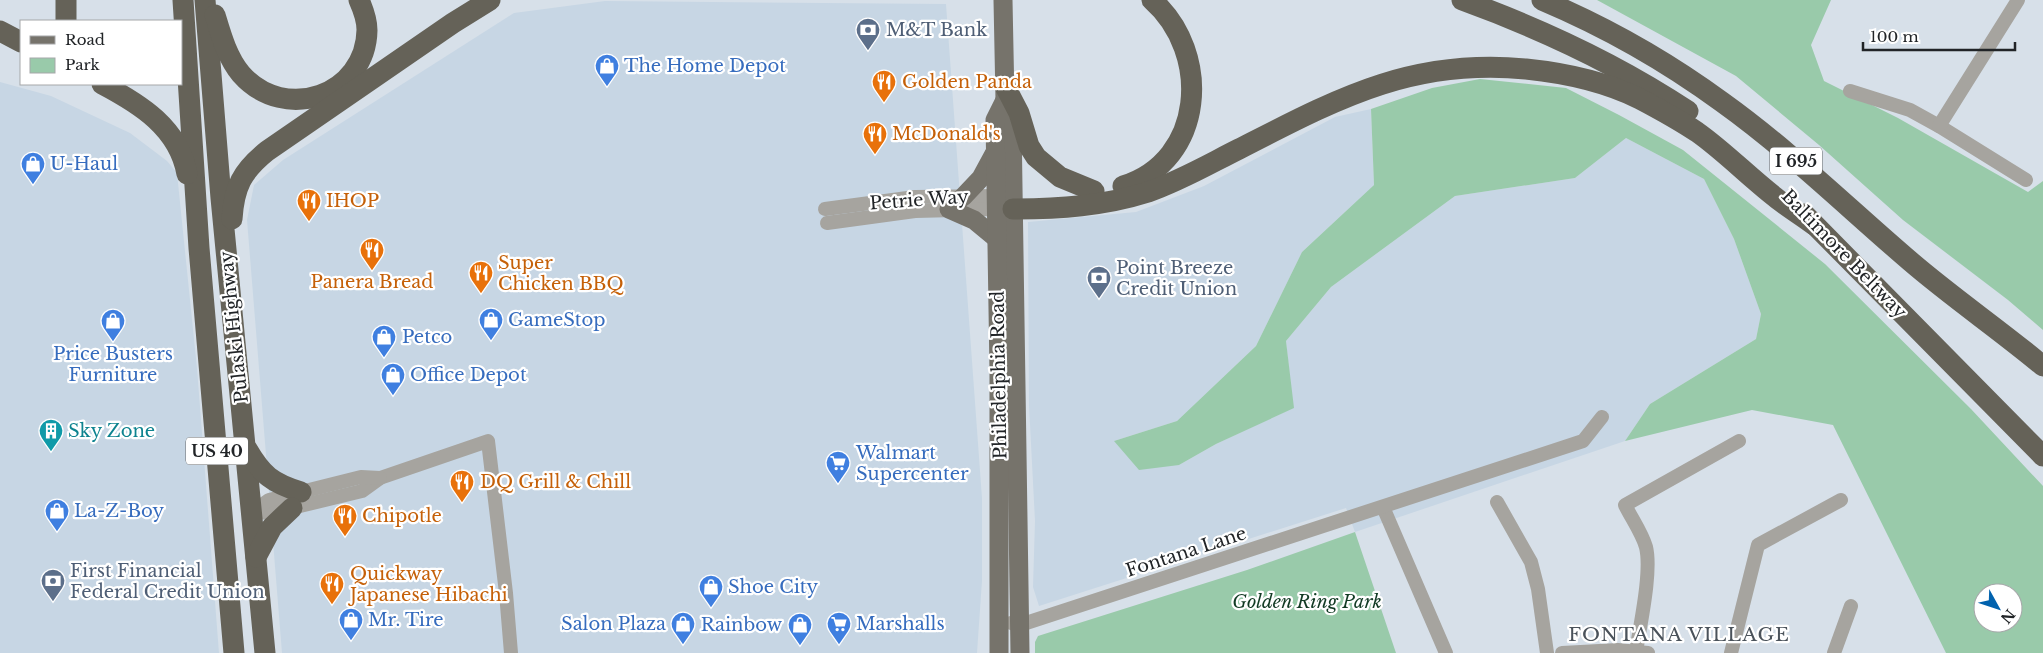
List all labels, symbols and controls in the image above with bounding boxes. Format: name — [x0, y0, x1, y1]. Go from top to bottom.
bank icon: M&T Bank — [855, 17, 881, 51]
place label: M&T Bank — [886, 19, 987, 41]
legend — [20, 20, 182, 85]
scale bar — [1863, 20, 2016, 52]
text: 100 m — [1870, 27, 1919, 46]
text: Road — [65, 30, 105, 49]
shop icon: The Home Depot — [594, 53, 620, 87]
text: Park — [65, 55, 101, 74]
place label: The Home Depot — [624, 55, 786, 77]
restaurant icon: Golden Panda — [871, 69, 897, 103]
place label: Golden Panda — [902, 71, 1032, 93]
restaurant icon: McDonald's — [862, 121, 888, 155]
place label: McDonald's — [892, 123, 1001, 145]
road number: I 695 — [1770, 148, 1822, 175]
shop icon: U-Haul — [20, 151, 46, 185]
place label: U-Haul — [50, 153, 118, 175]
street label: Baltimore Beltway — [1777, 185, 1911, 323]
street label: Petrie Way — [869, 186, 970, 214]
restaurant icon: IHOP — [296, 188, 322, 222]
place label: IHOP — [326, 190, 379, 212]
restaurant icon: Panera Bread — [359, 237, 385, 271]
street label: Pulaski Highway — [215, 249, 253, 404]
place label: Super Chicken BBQ — [498, 252, 623, 295]
place label: Point Breeze Credit Union — [1116, 257, 1237, 300]
restaurant icon: Super Chicken BBQ — [468, 260, 494, 294]
bank icon: Point Breeze Credit Union — [1086, 265, 1112, 299]
place label: Panera Bread — [311, 271, 434, 293]
street label: Philadelphia Road — [987, 291, 1011, 459]
shop icon: GameStop — [478, 307, 504, 341]
shop icon: Price Busters Furniture — [100, 308, 126, 342]
place label: GameStop — [508, 309, 606, 331]
shop icon: Petco — [371, 324, 397, 358]
place label: Petco — [402, 326, 452, 348]
place label: Price Busters Furniture — [53, 343, 173, 386]
shop icon: Office Depot — [380, 362, 406, 396]
place label: Office Depot — [410, 364, 527, 386]
building icon: Sky Zone — [38, 418, 64, 452]
place label: Sky Zone — [68, 420, 155, 442]
road number: US 40 — [186, 438, 248, 464]
place label: Walmart Supercenter — [855, 442, 969, 485]
supermarket icon: Walmart Supercenter — [825, 450, 851, 484]
restaurant icon: DQ Grill & Chill — [449, 469, 475, 503]
place label: DQ Grill & Chill — [480, 471, 631, 493]
shop icon: La-Z-Boy — [44, 498, 70, 532]
place label: La-Z-Boy — [74, 500, 164, 522]
restaurant icon: Chipotle — [332, 503, 358, 537]
place label: Chipotle — [362, 505, 442, 527]
street label: Fontana Lane — [1123, 522, 1249, 582]
place label: First Financial Federal Credit Union — [70, 560, 265, 603]
place label: Quickway Japanese Hibachi — [348, 563, 508, 606]
bank icon: First Financial Federal Credit Union — [40, 568, 66, 602]
restaurant icon: Quickway Japanese Hibachi — [319, 571, 345, 605]
shop icon: Shoe City — [698, 574, 724, 608]
place label: Shoe City — [728, 576, 819, 598]
north arrow — [1973, 583, 2023, 633]
park label: Golden Ring Park — [1232, 591, 1382, 613]
text: N — [1997, 606, 2019, 627]
shop icon: Mr. Tire — [338, 607, 364, 641]
place label: Mr. Tire — [368, 609, 444, 631]
shop icon: Salon Plaza — [670, 611, 696, 645]
supermarket icon: Marshalls — [826, 611, 852, 645]
shop icon: Rainbow — [787, 612, 813, 646]
place label: Salon Plaza — [561, 613, 666, 635]
place label: Marshalls — [856, 613, 945, 635]
place label: Rainbow — [701, 614, 783, 636]
district label: FONTANA VILLAGE — [1568, 623, 1790, 646]

